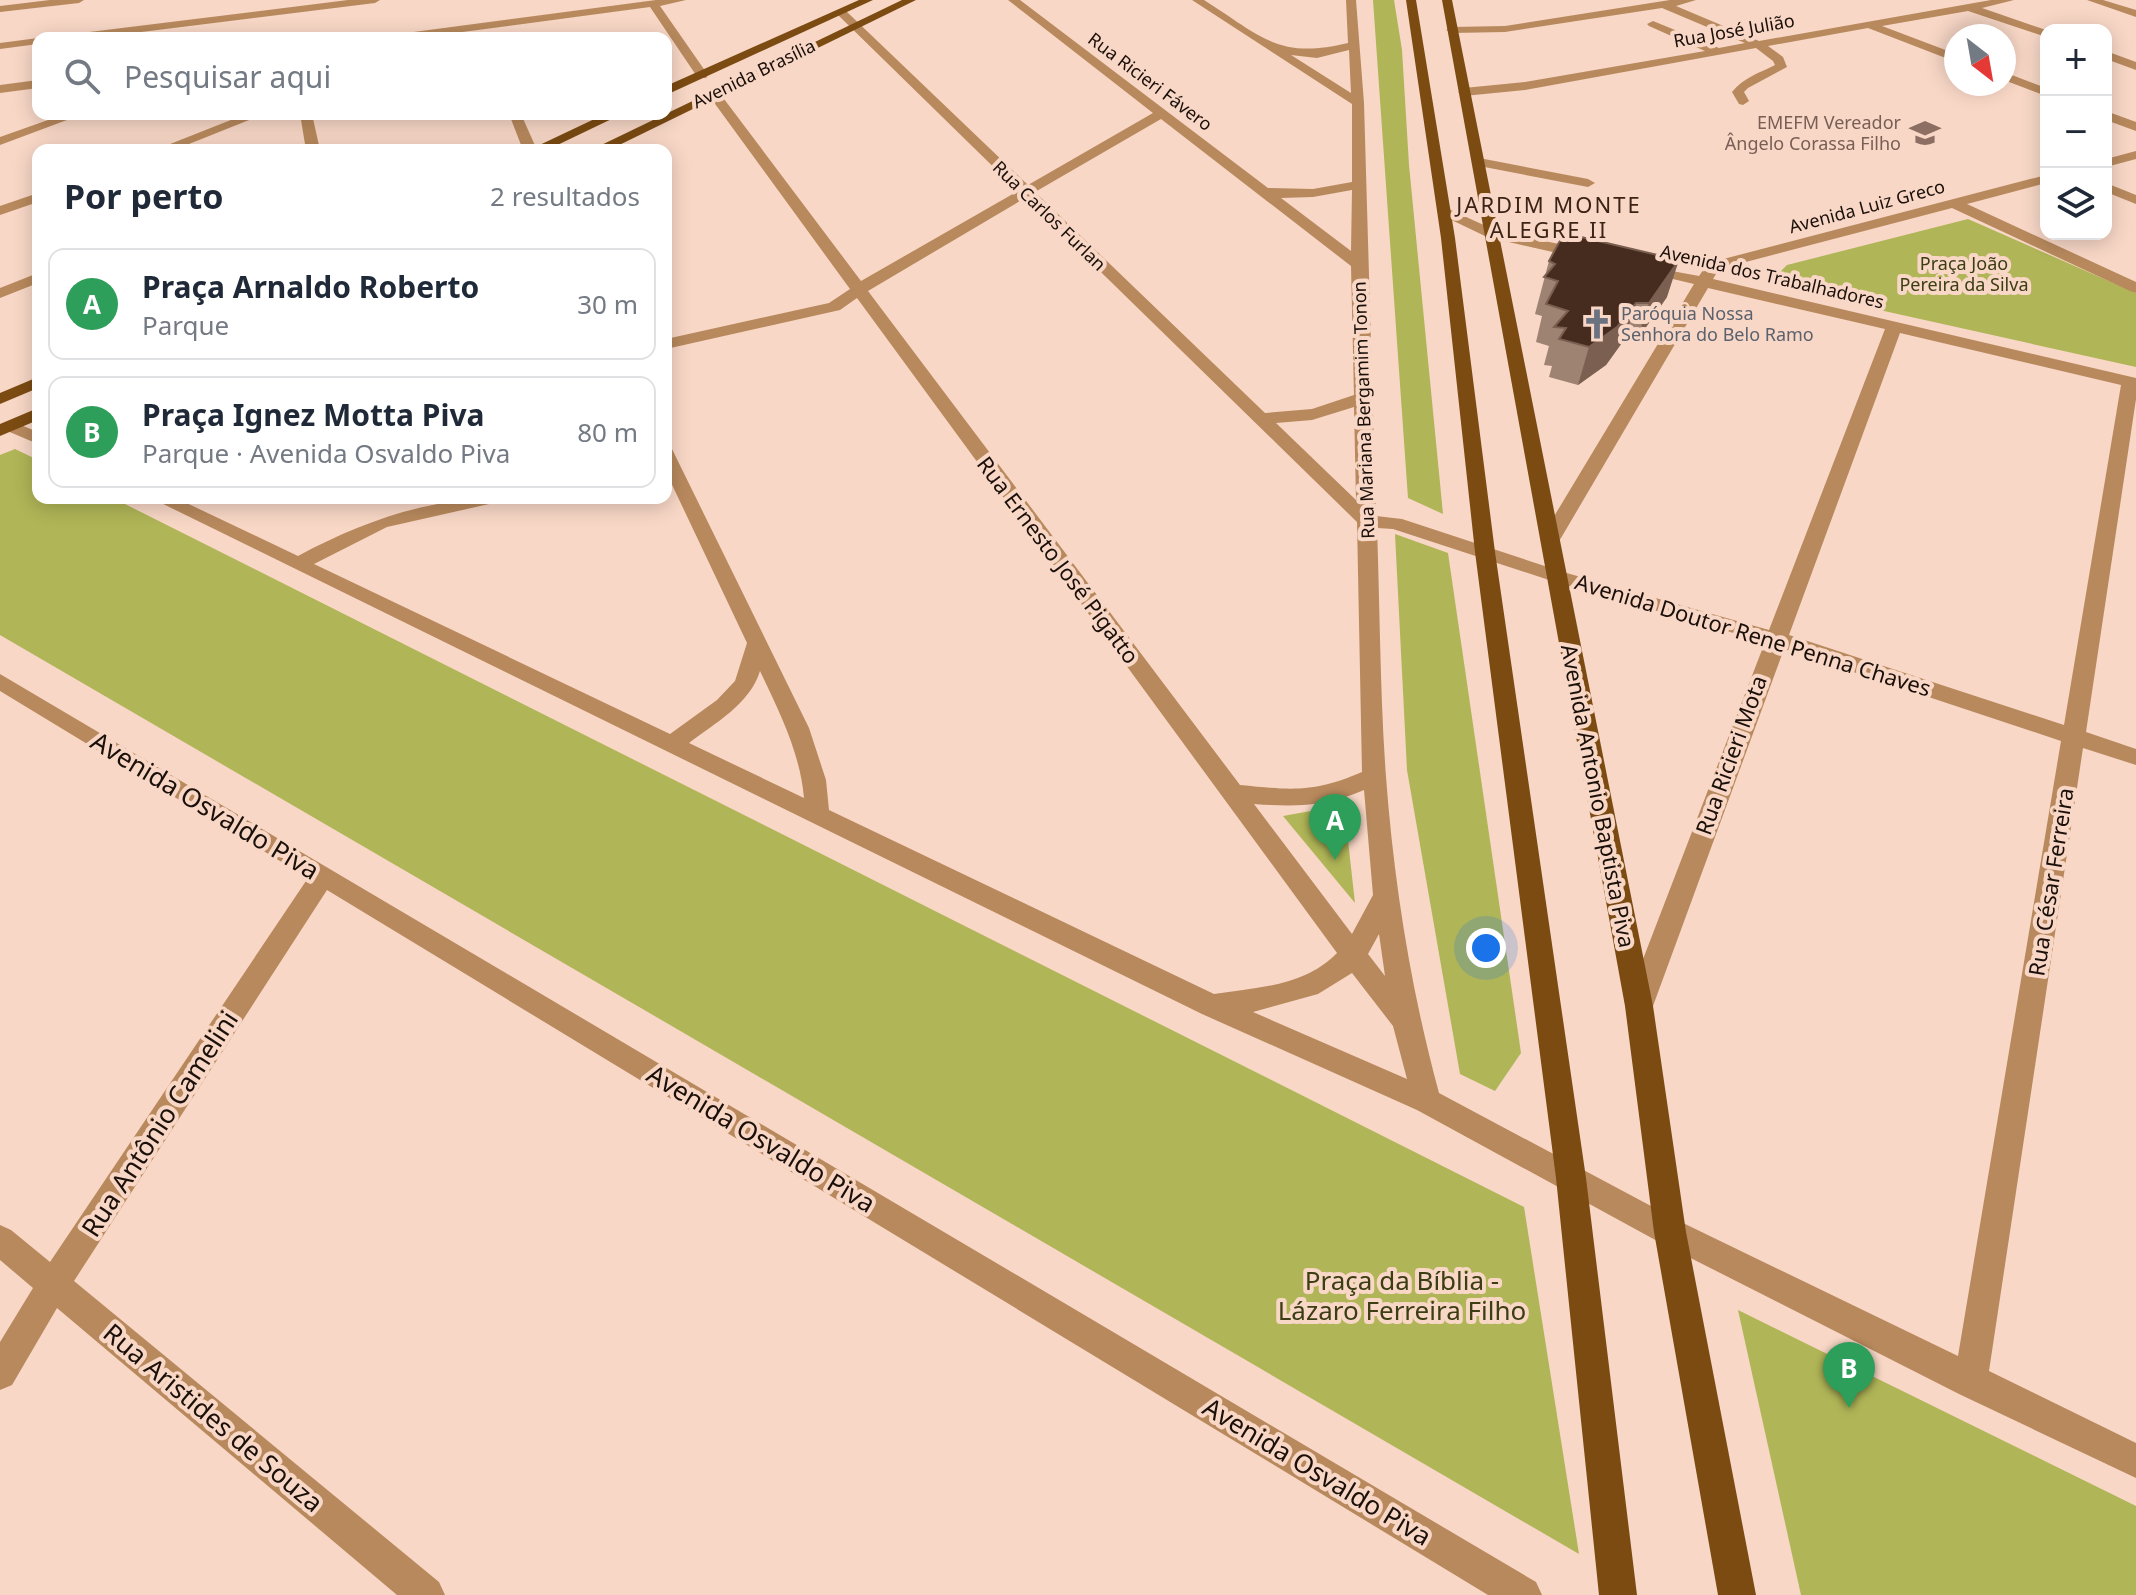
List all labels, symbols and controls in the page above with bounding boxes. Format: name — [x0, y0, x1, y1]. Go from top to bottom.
street label: Rua José Julião — [1671, 8, 1796, 52]
north arrow — [1944, 24, 2016, 96]
map controls — [2040, 24, 2112, 240]
button: + — [2040, 24, 2112, 96]
street label: Rua Ricieri Fávero — [1084, 27, 1218, 136]
search box — [32, 32, 672, 120]
street label: Avenida Brasília — [688, 33, 819, 113]
icon: search — [60, 54, 104, 98]
text: Pesquisar aqui — [124, 56, 331, 97]
button: − — [2040, 96, 2112, 168]
place label: EMEFM Vereador Ângelo Corassa Filho — [1725, 110, 1902, 155]
school or university icon: EMEFM Vereador Ângelo Corassa Filho — [1908, 116, 1942, 150]
street label: Rua Carlos Furlan — [988, 155, 1111, 276]
button: layers — [2040, 168, 2112, 240]
text: Por perto — [64, 173, 223, 219]
street label: Avenida Luiz Greco — [1786, 174, 1947, 238]
text: 2 resultados — [490, 178, 640, 214]
district label: JARDIM MONTE ALEGRE II — [1454, 189, 1642, 244]
street label: Avenida dos Trabalhadores — [1658, 239, 1886, 313]
park label: Praça João Pereira da Silva — [1899, 251, 2029, 296]
text: Praça Arnaldo Roberto — [142, 266, 479, 307]
street label: Rua Mariana Bergamim Tonon — [1347, 281, 1379, 539]
text: A — [83, 286, 101, 322]
text: 30 m — [577, 286, 638, 322]
place label: Paróquia Nossa Senhora do Belo Ramo — [1621, 301, 1814, 346]
text: Parque — [142, 307, 229, 343]
church icon: Paróquia Nossa Senhora do Belo Ramo — [1580, 307, 1614, 341]
text: Praça Ignez Motta Piva — [142, 394, 485, 435]
text: B — [83, 414, 101, 450]
text: 80 m — [577, 414, 638, 450]
text: Parque · Avenida Osvaldo Piva — [142, 435, 510, 471]
street label: Rua Ernesto José Pigatto — [971, 450, 1147, 669]
street label: Avenida Doutor Rene Penna Chaves — [1572, 566, 1935, 703]
street label: Avenida Antonio Baptista Piva — [1555, 642, 1643, 950]
street label: Rua Ricieri Mota — [1687, 671, 1773, 838]
street label: Avenida Osvaldo Piva — [85, 723, 326, 888]
street label: Rua César Ferreira — [2020, 786, 2080, 978]
pin: A — [1309, 794, 1361, 860]
your location — [1466, 928, 1506, 968]
street label: Rua Antônio Camelini — [72, 1003, 246, 1243]
street label: Avenida Osvaldo Piva — [641, 1056, 882, 1221]
park label: Praça da Bíblia - Lázaro Ferreira Filho — [1278, 1262, 1526, 1328]
street label: Rua Aristides de Souza — [96, 1315, 331, 1520]
pin: B — [1823, 1342, 1875, 1408]
street label: Avenida Osvaldo Piva — [1197, 1389, 1438, 1554]

